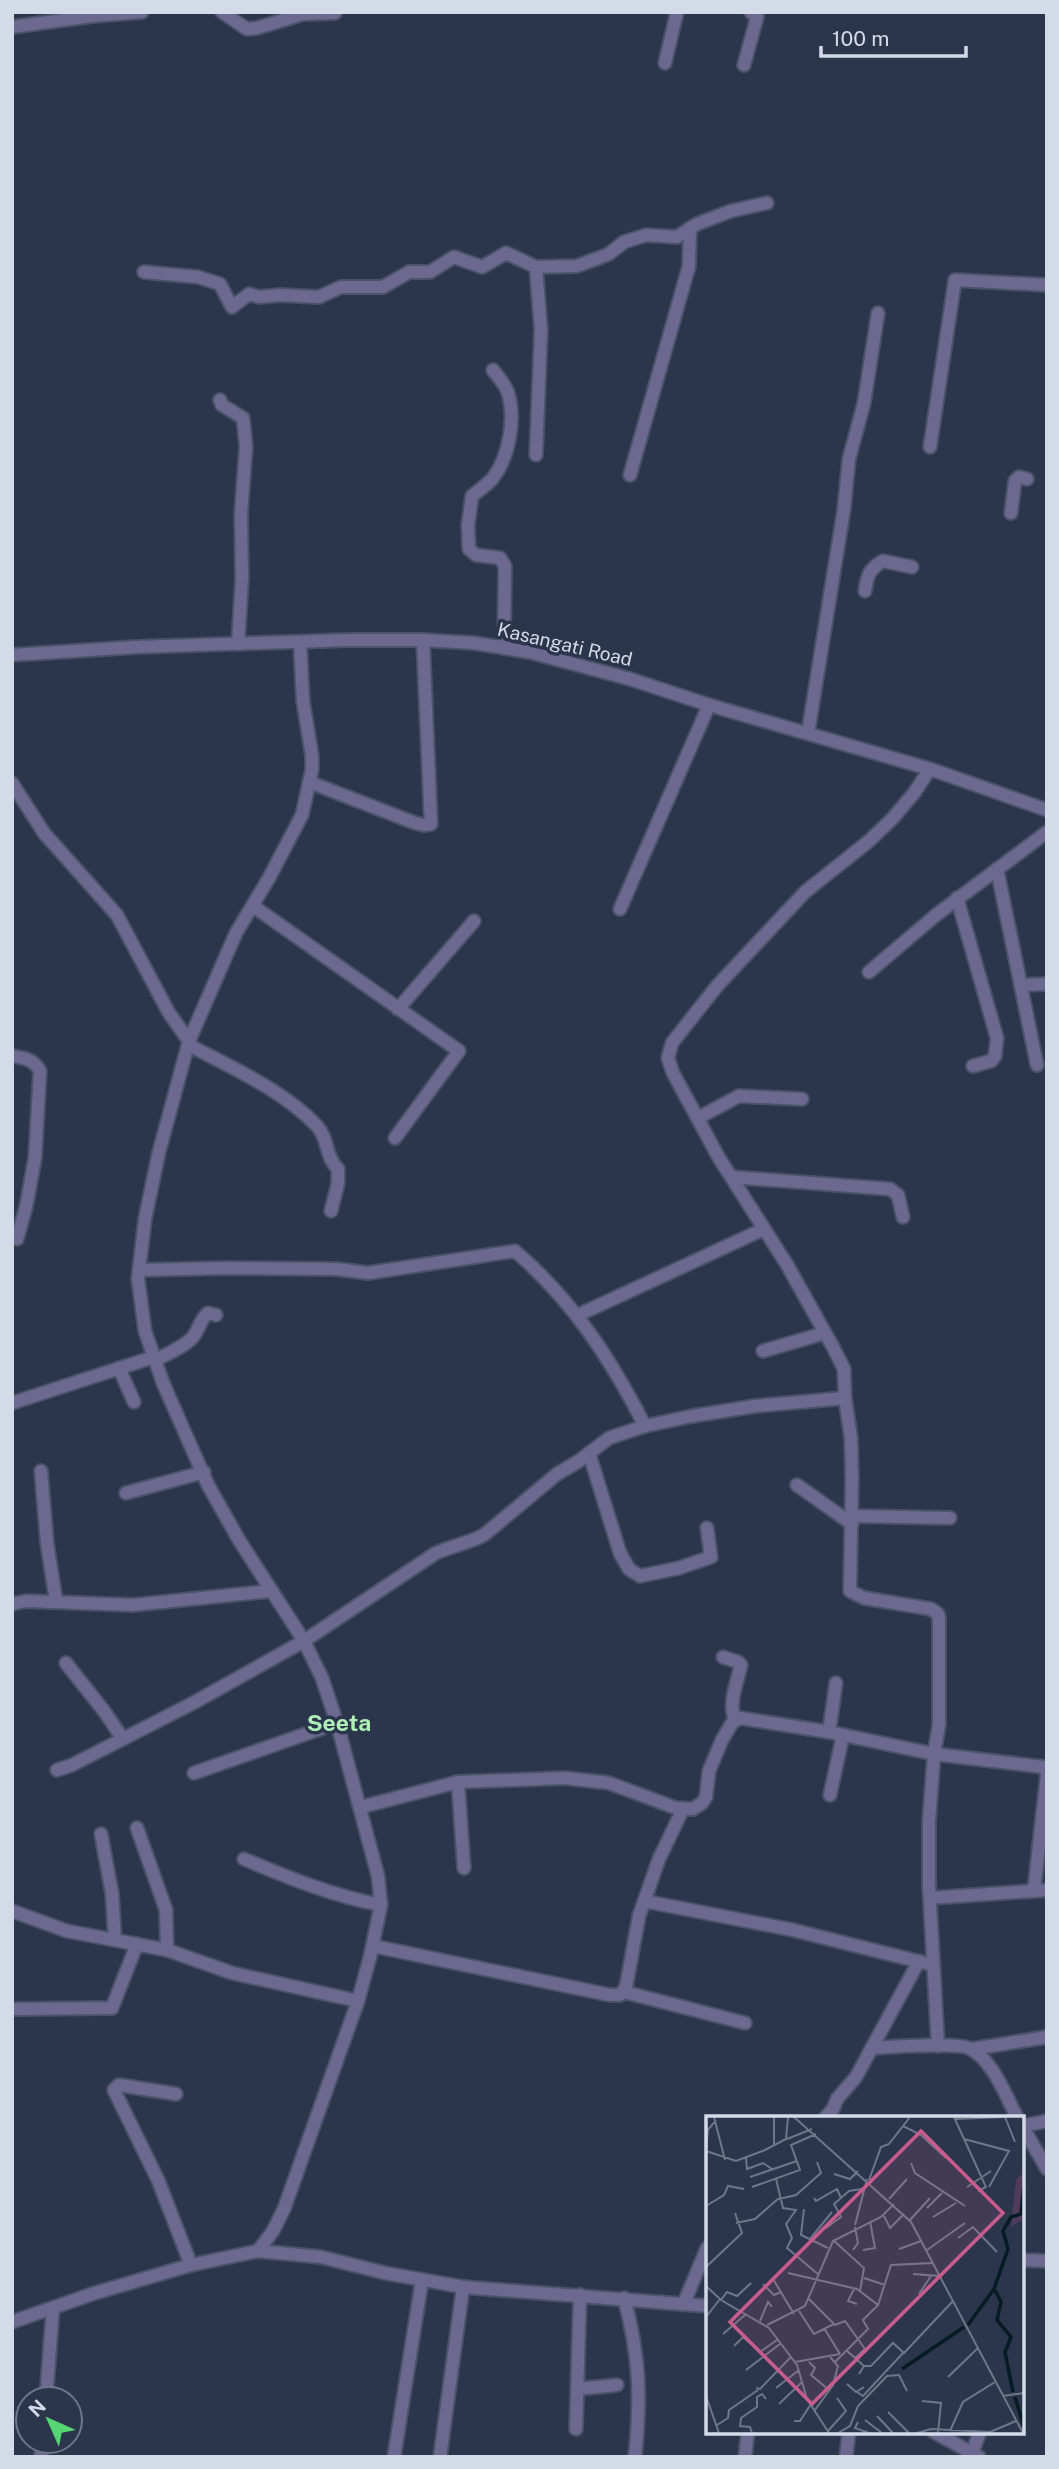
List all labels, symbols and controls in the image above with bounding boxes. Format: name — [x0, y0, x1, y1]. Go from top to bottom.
scale bar — [821, 14, 966, 58]
text: 100 m — [832, 26, 889, 51]
street label: Kasangati Road — [495, 618, 635, 670]
district label: Seeta — [307, 1709, 371, 1736]
inset map — [706, 2116, 1024, 2434]
north arrow — [14, 2385, 84, 2455]
text: N — [24, 2395, 50, 2421]

